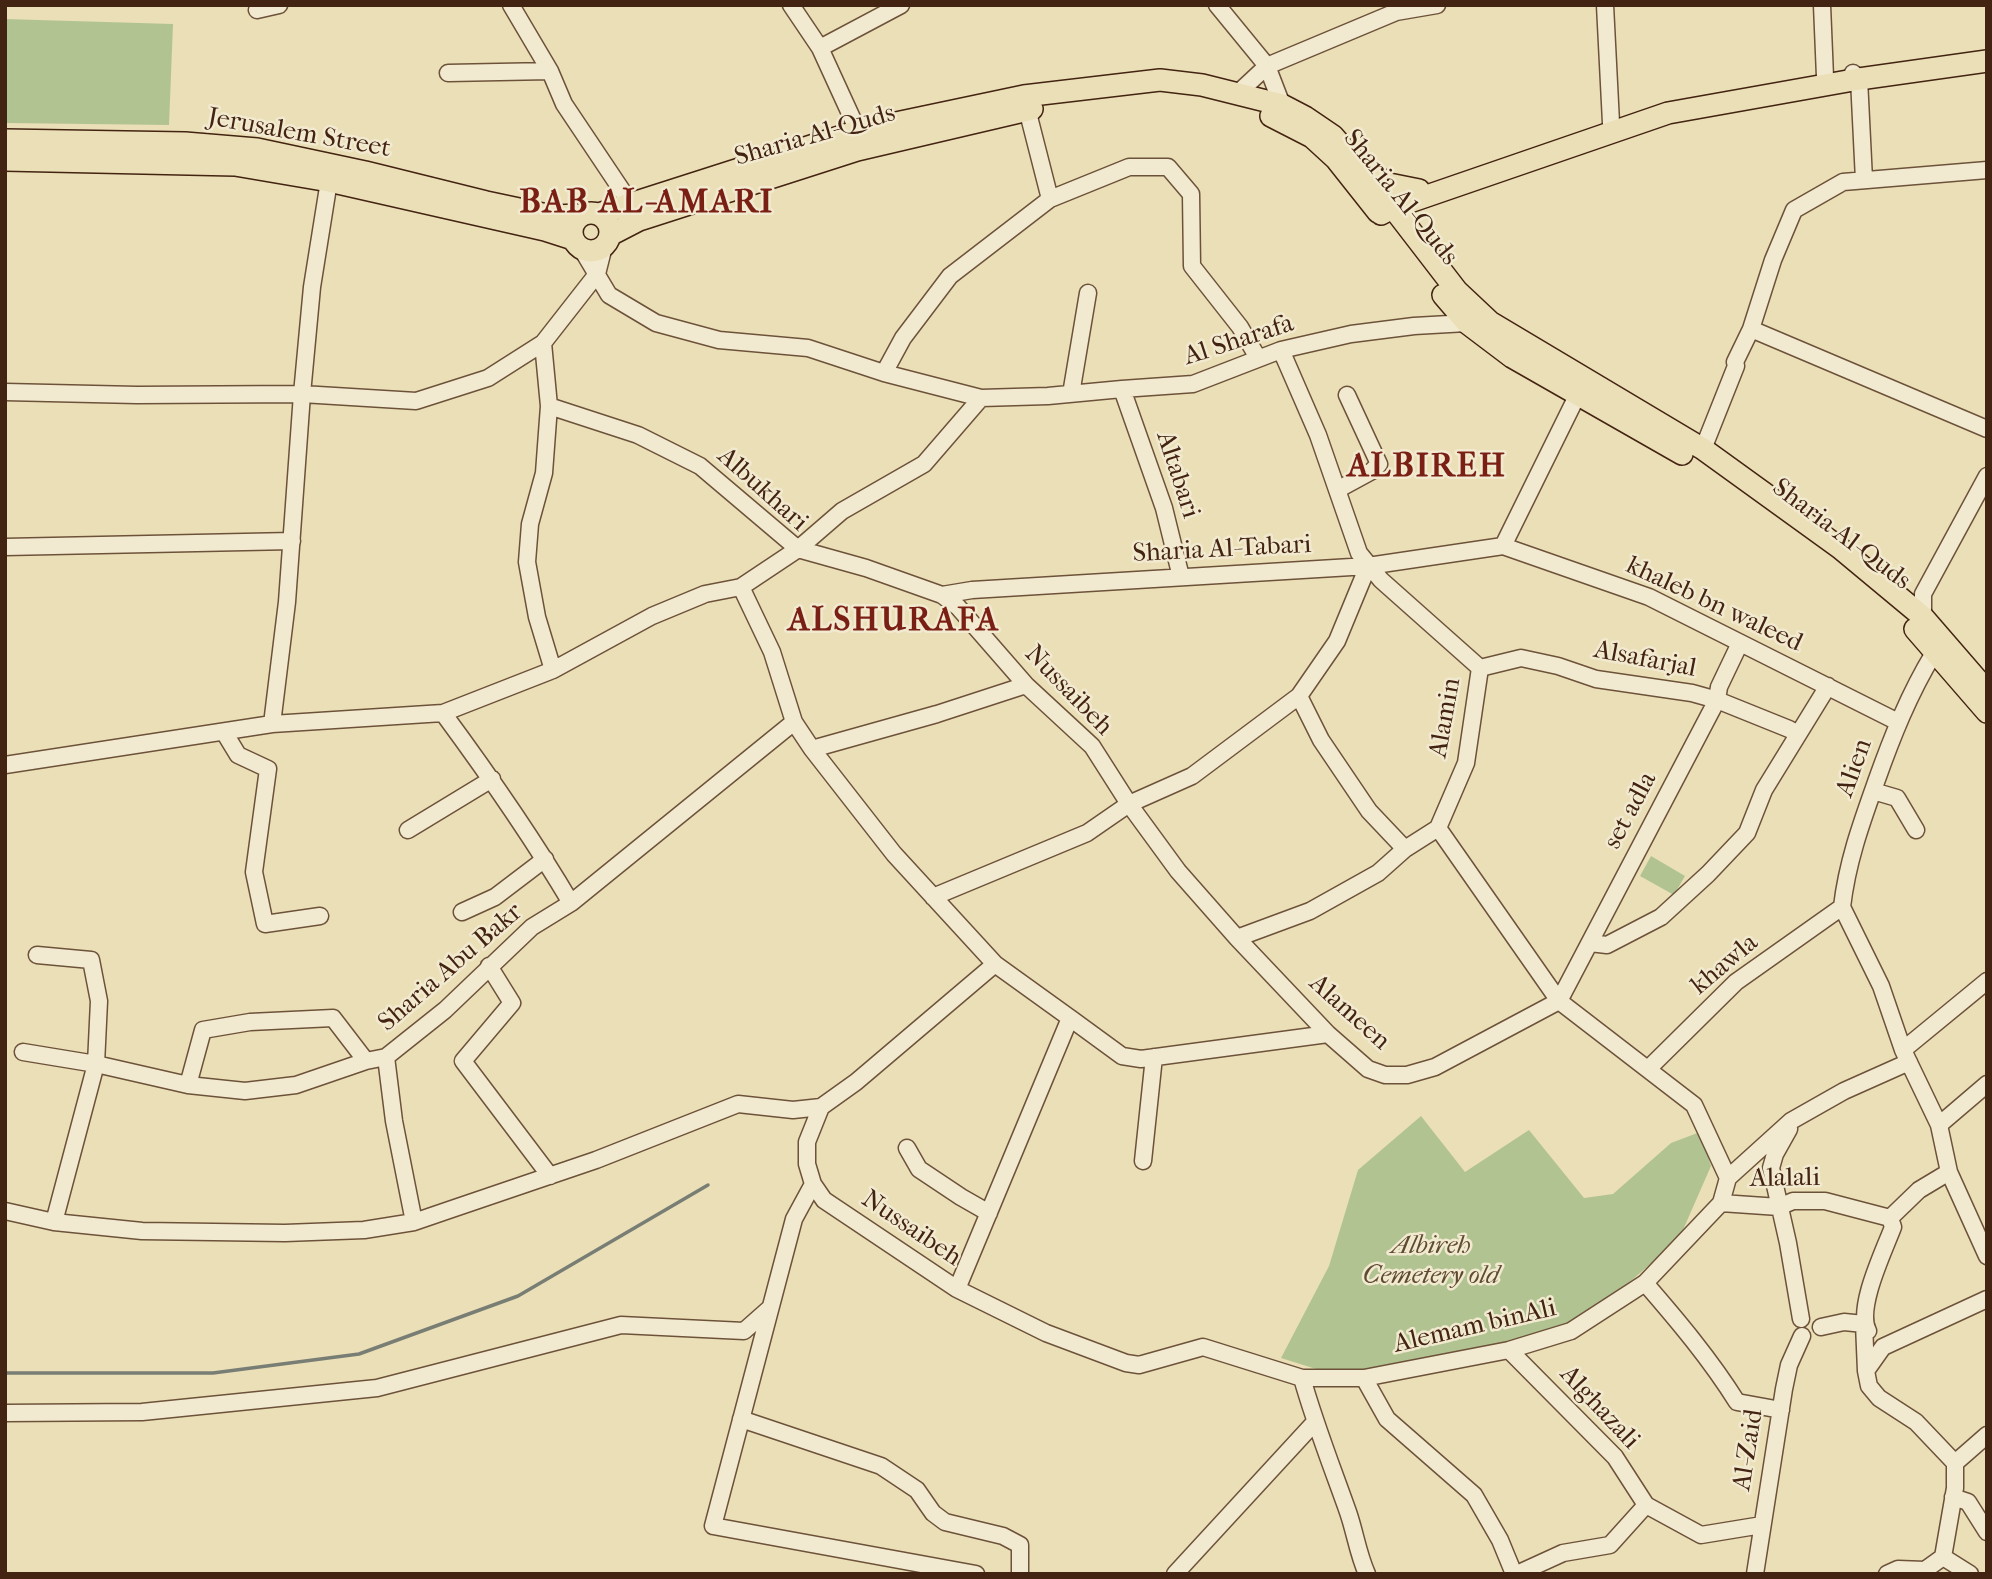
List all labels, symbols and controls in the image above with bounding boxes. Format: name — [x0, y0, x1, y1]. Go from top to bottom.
street label: Sharia Al-Quds — [731, 98, 899, 174]
street label: Jerusalem Street — [205, 103, 393, 165]
street label: Sharia Al-Quds — [1336, 124, 1464, 272]
district label: BAB AL-AMARI — [521, 184, 773, 224]
street label: Al Sharafa — [1180, 309, 1298, 373]
street label: Altabari — [1148, 428, 1206, 522]
street label: Albukhari — [710, 441, 814, 539]
district label: ALBIREH — [1348, 448, 1506, 488]
street label: Sharia Al-Quds — [1765, 473, 1917, 597]
street label: Sharia Al-Tabari — [1132, 530, 1312, 570]
street label: khaleb bn waleed — [1621, 550, 1807, 660]
district label: ALSHURAFA — [789, 602, 999, 642]
street label: Alsafarjal — [1591, 635, 1699, 685]
street label: Nussaibeh — [1017, 639, 1119, 743]
street label: Alamin — [1424, 676, 1468, 760]
street label: Alien — [1830, 735, 1880, 801]
street label: set adla — [1598, 767, 1664, 855]
street label: Sharia Abu Bakr — [373, 897, 529, 1039]
street label: khawla — [1685, 928, 1765, 1002]
street label: Alameen — [1302, 968, 1396, 1058]
street label: Alalali — [1750, 1163, 1820, 1195]
street label: Nussaibeh — [855, 1184, 967, 1274]
park label: Albireh Cemetery old — [1363, 1231, 1499, 1292]
street label: Alemam binAli — [1391, 1293, 1559, 1361]
street label: Alghazali — [1553, 1360, 1645, 1456]
street label: Al-Zaid — [1727, 1407, 1771, 1493]

